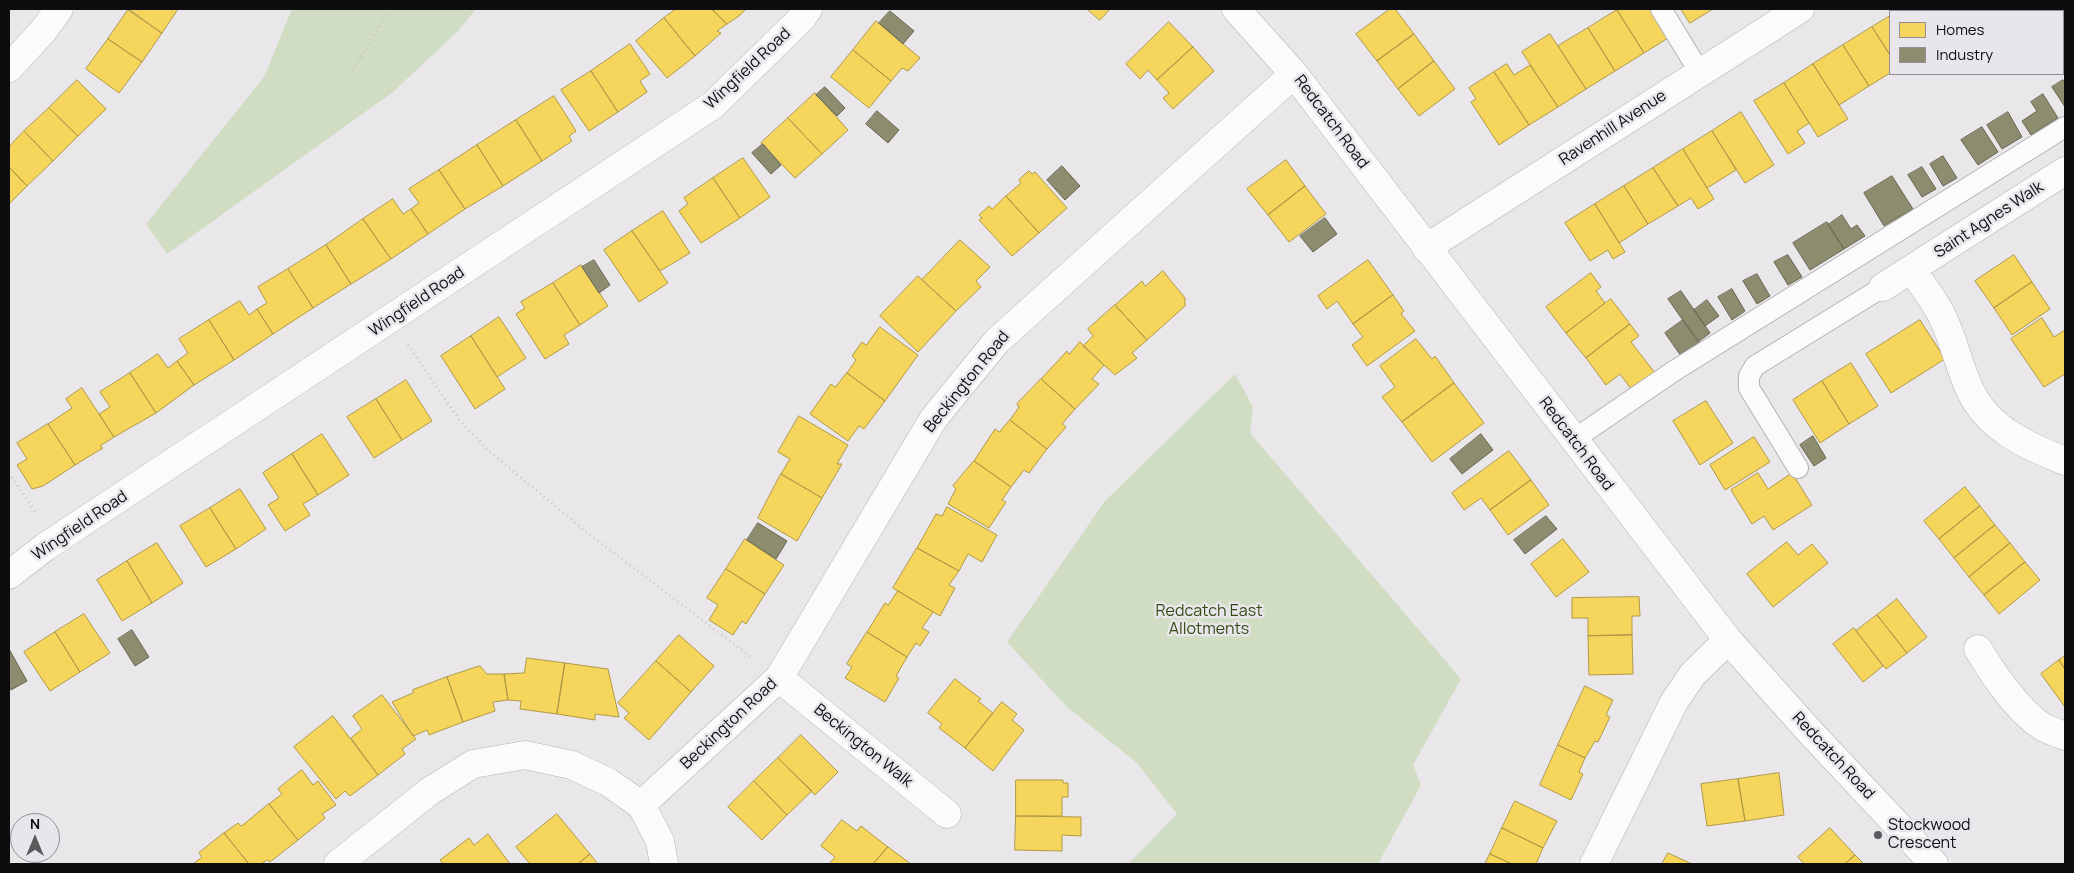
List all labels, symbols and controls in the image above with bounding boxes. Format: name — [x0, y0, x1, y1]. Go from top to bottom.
legend — [1889, 10, 2064, 75]
text: Homes — [1936, 19, 1984, 40]
street label: Wingfield Road — [701, 24, 795, 114]
text: Industry — [1936, 44, 1993, 65]
street label: Redcatch Road — [1290, 71, 1372, 173]
street label: Ravenhill Avenue — [1556, 86, 1670, 170]
street label: Saint Agnes Walk — [1931, 178, 2047, 262]
street label: Wingfield Road — [366, 263, 468, 341]
street label: Beckington Road — [920, 327, 1014, 437]
street label: Redcatch Road — [1535, 393, 1617, 495]
street label: Wingfield Road — [29, 487, 131, 565]
park label: Redcatch East Allotments — [1155, 602, 1263, 640]
street label: Beckington Road — [677, 674, 781, 774]
street label: Beckington Walk — [810, 700, 916, 792]
street label: Redcatch Road — [1788, 708, 1878, 804]
north arrow — [10, 813, 60, 863]
text: N — [30, 814, 40, 833]
place label: Stockwood Crescent — [1888, 816, 1971, 854]
marker: Stockwood Crescent — [1872, 829, 1884, 841]

